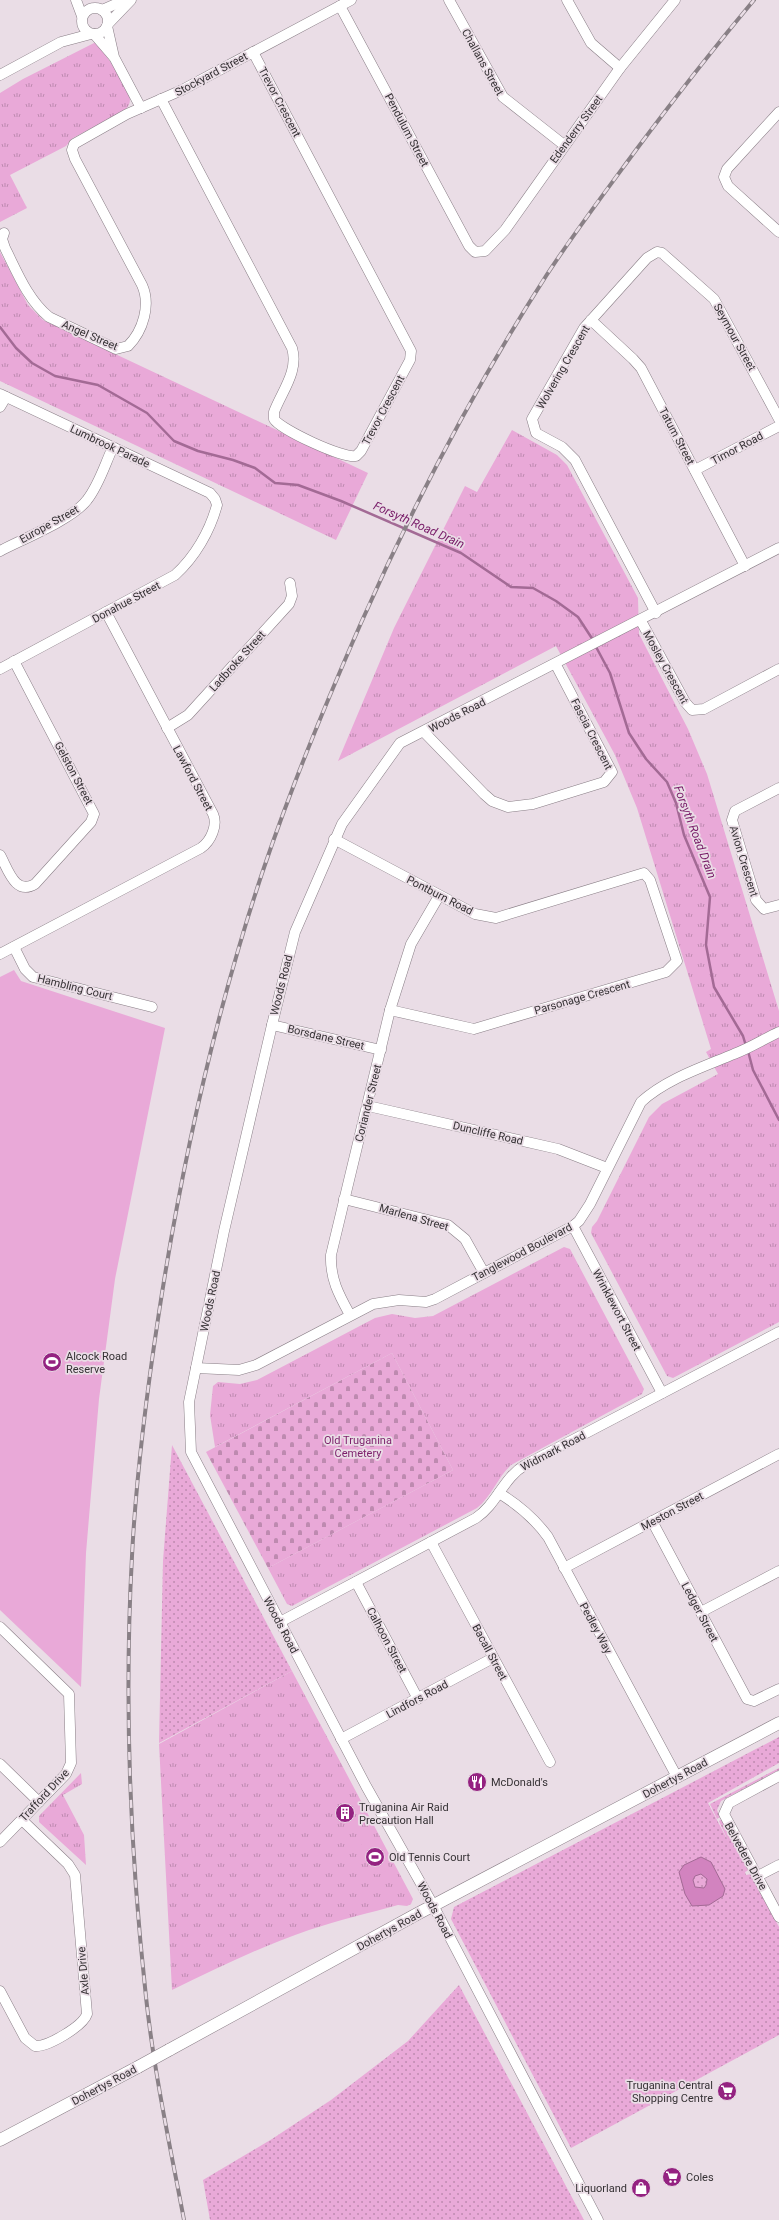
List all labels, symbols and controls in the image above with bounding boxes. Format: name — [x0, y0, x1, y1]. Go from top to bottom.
street label: Challans Street — [459, 27, 506, 98]
street label: Stockyard Street — [173, 50, 250, 99]
street label: Trevor Crescent — [256, 65, 304, 140]
street label: Pendulum Street — [382, 91, 432, 169]
street label: Edenderry Street — [547, 92, 606, 166]
street label: Seymour Street — [711, 301, 759, 374]
street label: Angel Street — [60, 318, 120, 353]
street label: Wolvering Crescent — [534, 323, 593, 411]
street label: Trevor Crescent — [360, 373, 407, 447]
street label: Tatum Street — [656, 405, 697, 467]
street label: Lumbrook Parade — [68, 422, 152, 471]
street label: Timor Road — [709, 429, 765, 468]
water label: Forsyth Road Drain — [371, 499, 467, 551]
street label: Europe Street — [17, 503, 82, 546]
street label: Donahue Street — [90, 579, 163, 626]
street label: Ladbroke Street — [207, 628, 268, 694]
street label: Mosley Crescent — [640, 628, 691, 706]
street label: Woods Road — [427, 696, 488, 735]
street label: Fascia Crescent — [568, 696, 615, 772]
street label: Gelston Street — [52, 740, 96, 807]
street label: Lawford Street — [170, 743, 215, 813]
water label: Forsyth Road Drain — [671, 784, 719, 880]
street label: Avion Crescent — [727, 824, 761, 899]
street label: Pontburn Road — [404, 873, 475, 918]
street label: Woods Road — [268, 953, 295, 1017]
street label: Hambling Court — [36, 972, 114, 1003]
street label: Parsonage Crescent — [533, 977, 632, 1017]
street label: Borsdane Street — [286, 1022, 366, 1053]
street label: Coriander Street — [353, 1063, 384, 1143]
street label: Duncliffe Road — [451, 1119, 524, 1148]
street label: Marlena Street — [378, 1201, 450, 1234]
street label: Tanglewood Boulevard — [470, 1221, 574, 1284]
street label: Wrinklewort Street — [590, 1267, 644, 1353]
street label: Woods Road — [198, 1269, 223, 1333]
place label: Alcock Road Reserve — [66, 1350, 127, 1376]
sports icon: Alcock Road Reserve — [41, 1351, 63, 1373]
street label: Widmark Road — [519, 1429, 588, 1474]
park label: Old Truganina Cemetery — [324, 1434, 392, 1460]
street label: Meston Street — [639, 1489, 706, 1533]
street label: Ledger Street — [678, 1580, 721, 1645]
street label: Woods Road — [260, 1595, 301, 1656]
street label: Pedley Way — [577, 1600, 615, 1657]
street label: Calhoon Street — [364, 1605, 409, 1676]
street label: Bacall Street — [469, 1622, 510, 1683]
street label: Lindfors Road — [384, 1678, 450, 1721]
street label: Dohertys Road — [640, 1756, 710, 1801]
street label: Trafford Drive — [17, 1766, 72, 1824]
restaurant icon: McDonald's — [466, 1771, 488, 1793]
place label: McDonald's — [491, 1776, 548, 1789]
place label: Truganina Air Raid Precaution Hall — [359, 1801, 449, 1827]
building icon: Truganina Air Raid Precaution Hall — [334, 1802, 356, 1824]
street label: Belvedere Drive — [722, 1820, 770, 1893]
sports icon: Old Tennis Court — [364, 1846, 386, 1868]
place label: Old Tennis Court — [389, 1851, 471, 1864]
street label: Woods Road — [414, 1880, 455, 1941]
street label: Dohertys Road — [355, 1907, 424, 1954]
street label: Axle Drive — [75, 1946, 92, 1996]
street label: Dohertys Road — [69, 2063, 139, 2108]
place label: Truganina Central Shopping Centre — [627, 2079, 713, 2105]
supermarket icon: Truganina Central Shopping Centre — [716, 2080, 738, 2102]
supermarket icon: Coles — [661, 2166, 683, 2188]
place label: Coles — [686, 2171, 714, 2184]
shop icon: Liquorland — [630, 2177, 652, 2199]
place label: Liquorland — [575, 2182, 627, 2195]

